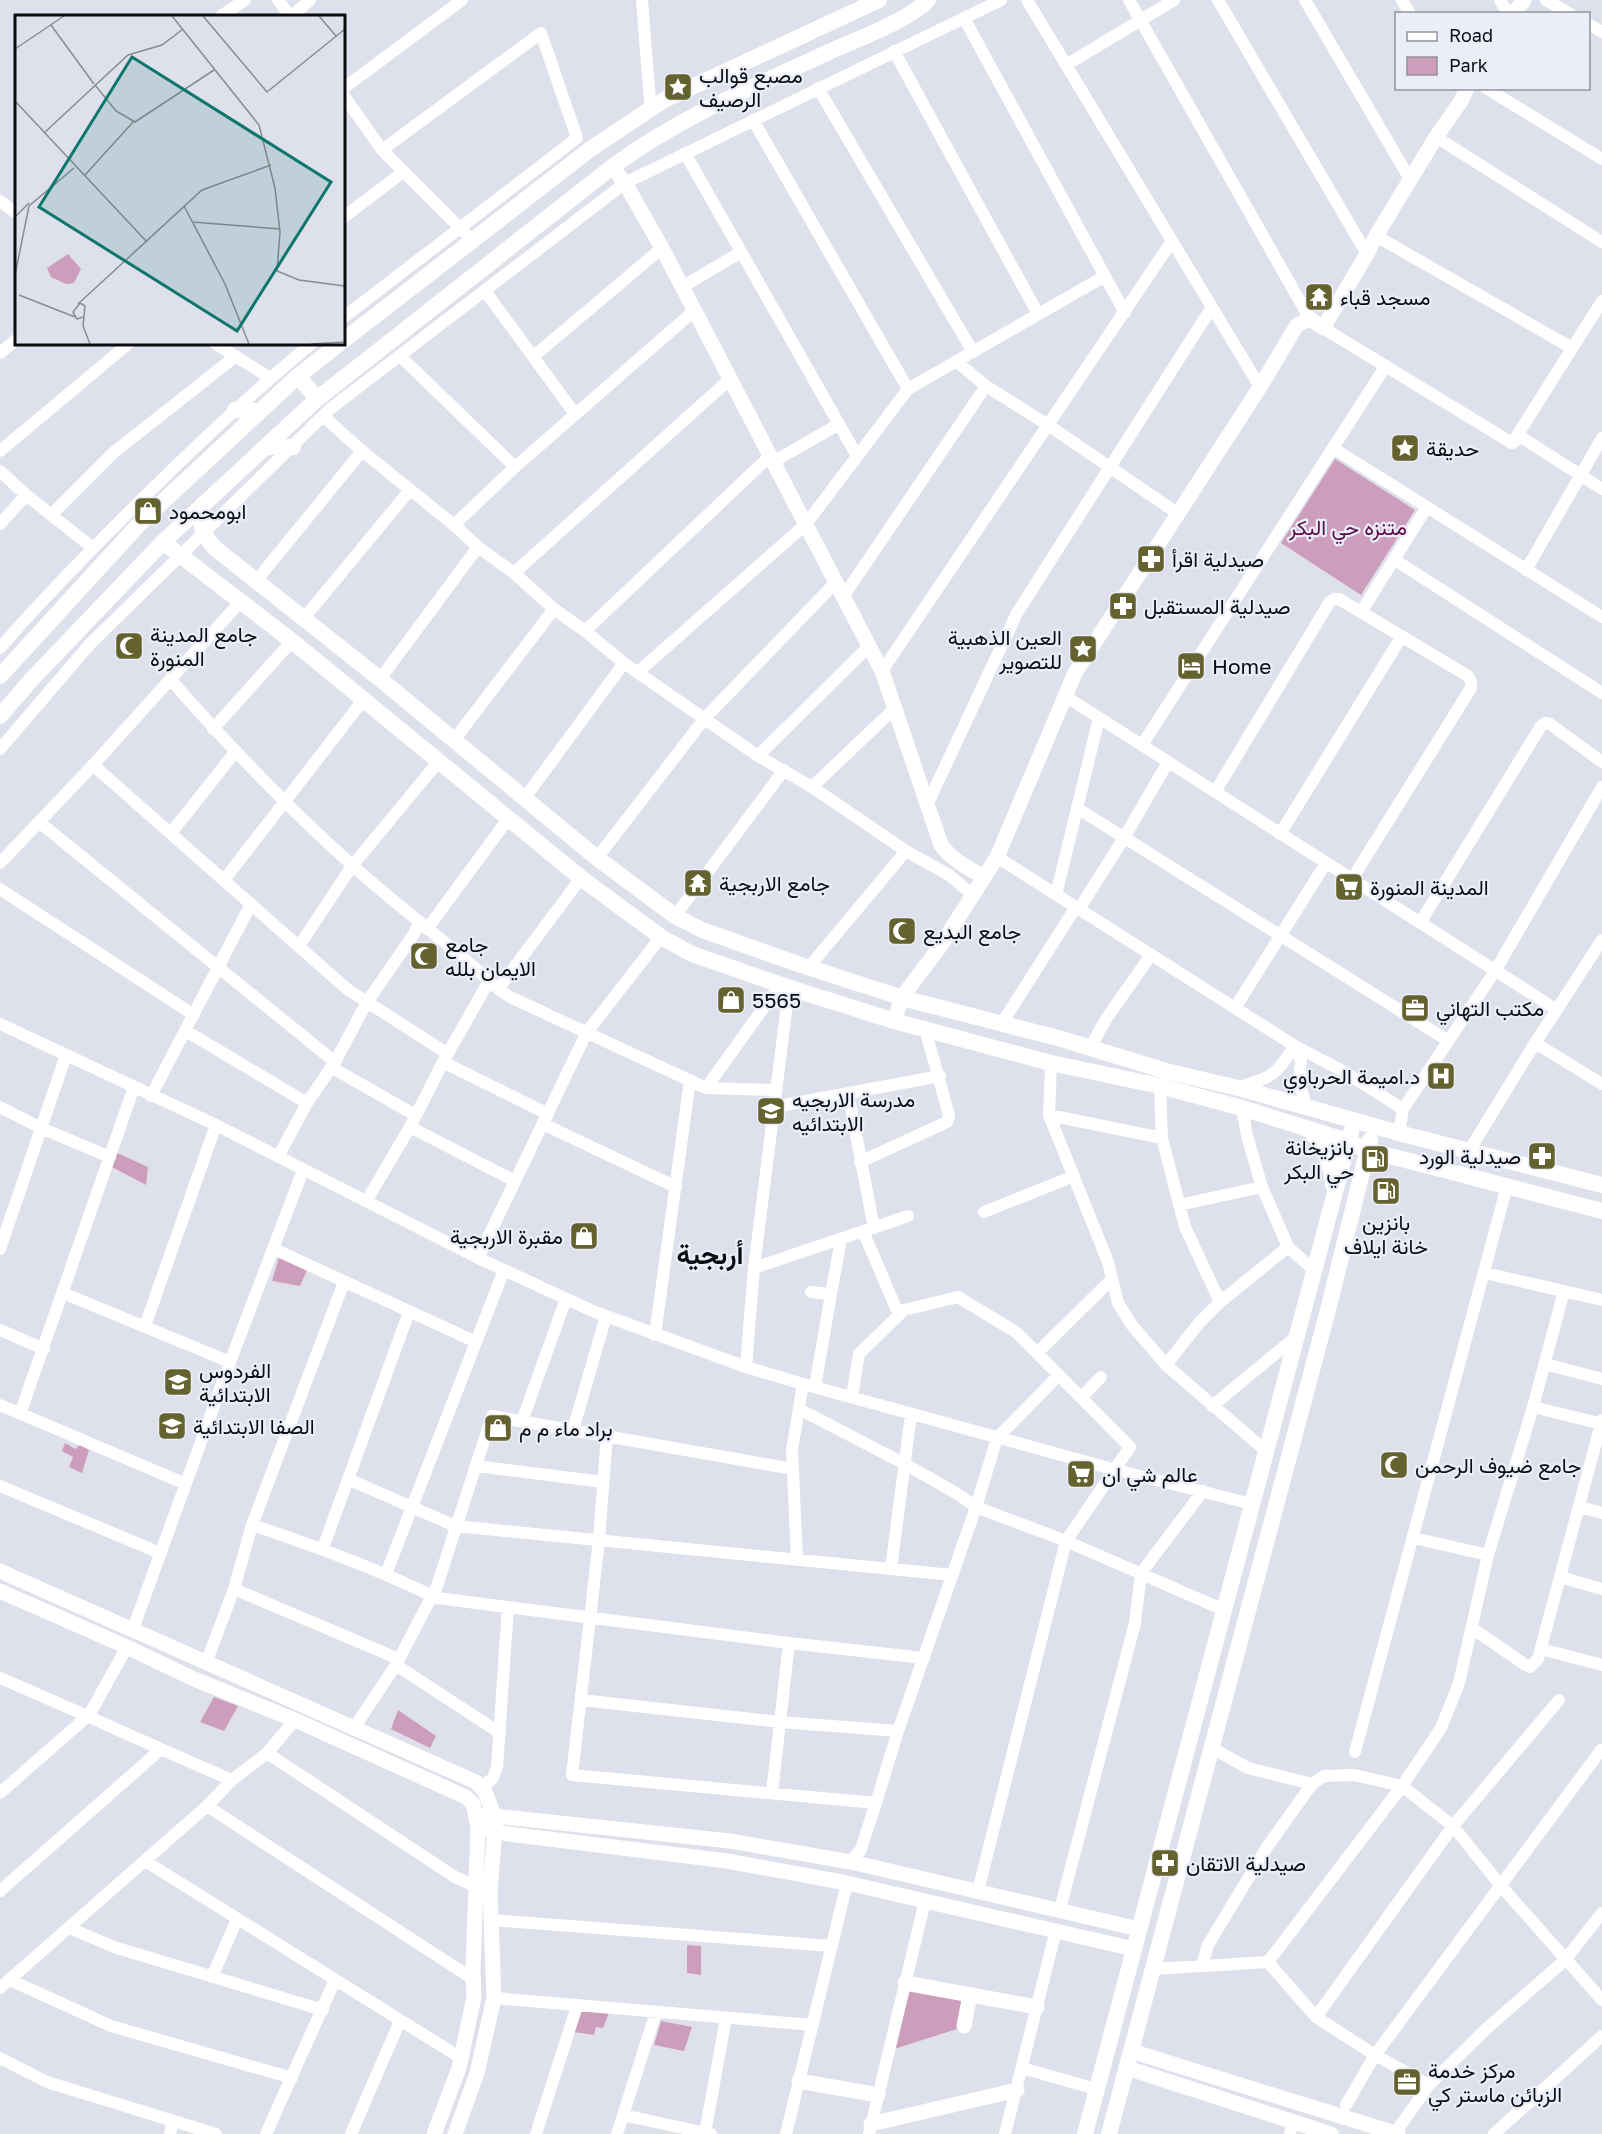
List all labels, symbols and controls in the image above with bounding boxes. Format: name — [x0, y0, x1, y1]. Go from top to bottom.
legend — [1395, 12, 1590, 90]
inset map — [15, 15, 345, 345]
text: Road — [1449, 24, 1493, 46]
text: Park — [1449, 54, 1488, 76]
place label: مصبع قوالب الرصيف — [699, 62, 803, 113]
place icon: مصبع قوالب الرصيف — [662, 71, 694, 103]
temple icon: مسجد قباء — [1303, 281, 1335, 313]
place label: مسجد قباء — [1340, 284, 1431, 310]
place icon: حديقة — [1389, 432, 1421, 464]
place label: حديقة — [1426, 435, 1479, 461]
shop icon: ابومحمود — [132, 495, 164, 527]
place label: ابومحمود — [169, 498, 246, 525]
park label: متنزه حي البكر — [1288, 514, 1407, 545]
pharmacy icon: صيدلية اقرأ — [1135, 543, 1167, 575]
place label: صيدلية اقرأ — [1172, 546, 1264, 573]
pharmacy icon: صيدلية المستقبل — [1107, 590, 1139, 622]
place label: صيدلية المستقبل — [1144, 593, 1291, 619]
place label: جامع المدينة المنورة — [150, 621, 257, 672]
place label: العين الذهبية للتصوير — [948, 624, 1062, 675]
mosque icon: جامع المدينة المنورة — [113, 630, 145, 662]
place icon: العين الذهبية للتصوير — [1067, 633, 1099, 665]
hotel icon: Home — [1175, 650, 1207, 682]
place label: Home — [1212, 653, 1271, 679]
temple icon: جامع الاربجية — [682, 867, 714, 899]
place label: جامع الاربجية — [719, 870, 830, 898]
supermarket icon: المدينة المنورة — [1333, 871, 1365, 903]
place label: المدينة المنورة — [1370, 874, 1489, 901]
mosque icon: جامع البديع — [886, 915, 918, 947]
place label: جامع البديع — [923, 918, 1021, 946]
place label: جامع الايمان بلله — [445, 931, 536, 981]
mosque icon: جامع الايمان بلله — [408, 940, 440, 972]
shop icon: 5565 — [715, 984, 747, 1016]
place label: 5565 — [752, 987, 801, 1013]
office icon: مكتب التهاني — [1399, 992, 1431, 1024]
place label: مكتب التهاني — [1436, 995, 1544, 1026]
hospital icon: د.اميمة الحرباوي — [1425, 1060, 1457, 1092]
place label: د.اميمة الحرباوي — [1283, 1063, 1420, 1094]
place label: مدرسة الاربجيه الابتدائيه — [792, 1086, 915, 1136]
school or university icon: مدرسة الاربجيه الابتدائيه — [755, 1095, 787, 1127]
place label: بانزيخانة حي البكر — [1283, 1134, 1354, 1189]
pharmacy icon: صيدلية الورد — [1526, 1140, 1558, 1172]
fuel station icon: بانزيخانة حي البكر — [1359, 1143, 1391, 1175]
place label: صيدلية الورد — [1419, 1143, 1521, 1170]
fuel station icon: بانزين خانة ايلاف — [1370, 1175, 1402, 1207]
place label: بانزين خانة ايلاف — [1344, 1209, 1428, 1259]
shop icon: مقبرة الاربجية — [568, 1220, 600, 1252]
place label: مقبرة الاربجية — [450, 1223, 563, 1250]
district label: أربجية — [677, 1238, 743, 1272]
place label: الفردوس الابتدائية — [199, 1357, 271, 1407]
school or university icon: الفردوس الابتدائية — [162, 1366, 194, 1398]
school or university icon: الصفا الابتدائية — [156, 1410, 188, 1442]
shop icon: براد ماء م م — [482, 1412, 514, 1444]
place label: الصفا الابتدائية — [193, 1413, 315, 1439]
place label: براد ماء م م — [519, 1415, 613, 1443]
mosque icon: جامع ضيوف الرحمن — [1378, 1449, 1410, 1481]
place label: جامع ضيوف الرحمن — [1415, 1452, 1581, 1480]
supermarket icon: عالم شي ان — [1065, 1458, 1097, 1490]
place label: عالم شي ان — [1102, 1461, 1198, 1492]
pharmacy icon: صيدلية الاتقان — [1149, 1847, 1181, 1879]
place label: صيدلية الاتقان — [1186, 1850, 1306, 1876]
place label: مركز خدمة الزبائن ماستر كي — [1428, 2057, 1562, 2112]
office icon: مركز خدمة الزبائن ماستر كي — [1391, 2066, 1423, 2098]

